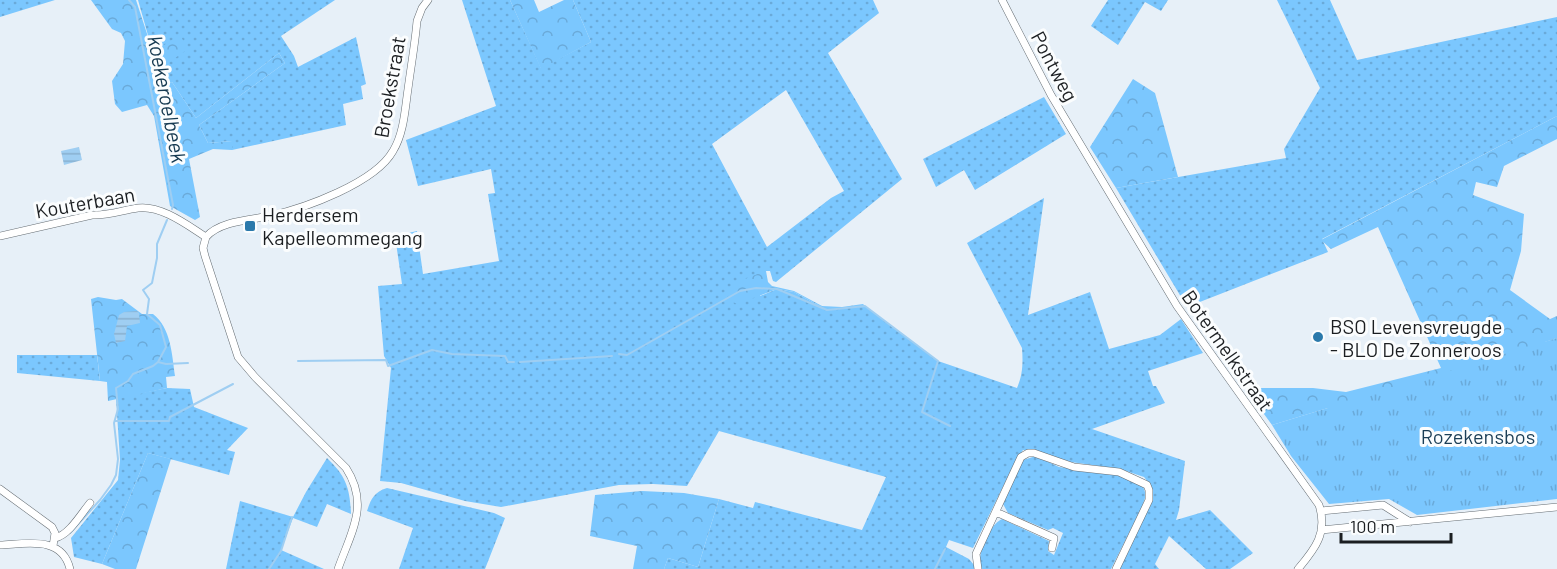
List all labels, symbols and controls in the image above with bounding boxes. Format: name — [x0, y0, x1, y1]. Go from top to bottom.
street label: Pontweg — [1027, 27, 1083, 105]
water label: koekeroelbeek — [143, 33, 193, 166]
street label: Broekstraat — [368, 34, 410, 140]
street label: Kouterbaan — [33, 181, 137, 223]
place label: Herdersem Kapelleommegang — [262, 202, 423, 249]
marker: Herdersem Kapelleommegang — [243, 219, 257, 233]
street label: Botermelkstraat — [1178, 285, 1278, 415]
place label: BSO Levensvreugde - BLO De Zonneroos — [1330, 314, 1502, 361]
marker: BSO Levensvreugde - BLO De Zonneroos — [1311, 330, 1325, 344]
park label: Rozekensbos — [1421, 424, 1535, 448]
scale bar — [1341, 506, 1450, 544]
text: 100 m — [1350, 515, 1395, 537]

